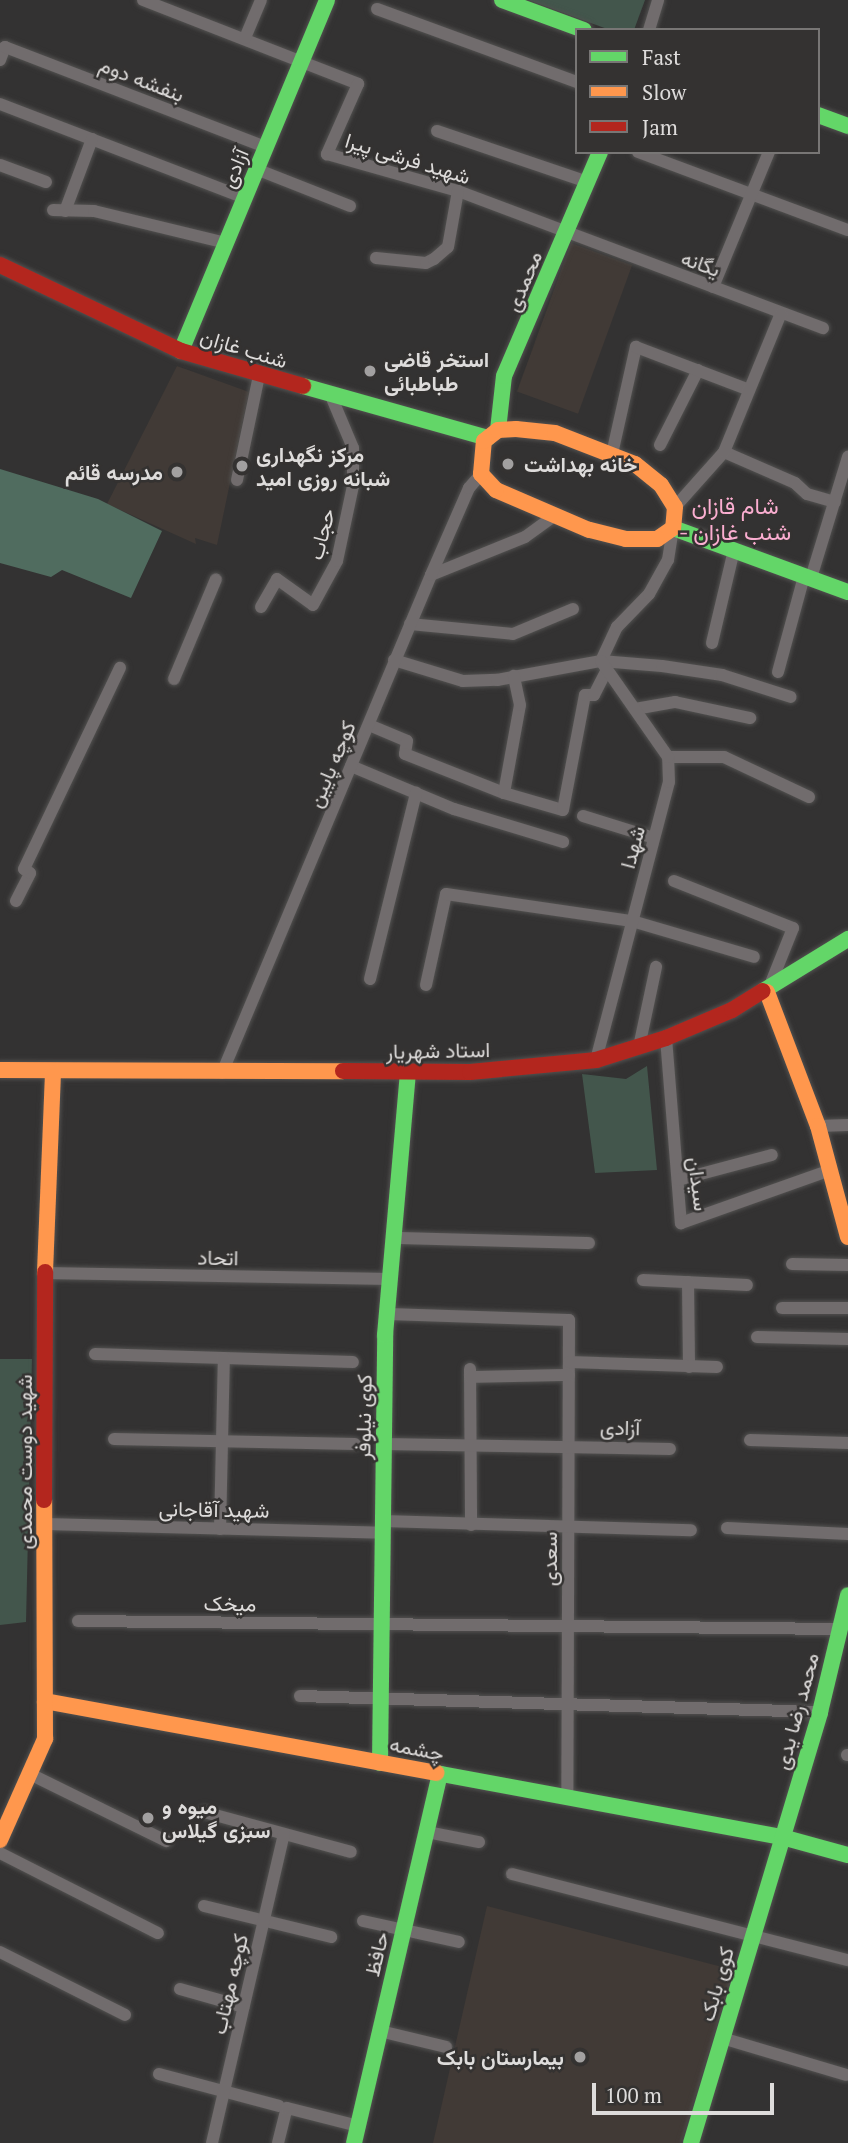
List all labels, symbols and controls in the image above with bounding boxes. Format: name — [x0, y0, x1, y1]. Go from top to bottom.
legend — [575, 28, 820, 154]
text: Fast — [642, 43, 681, 71]
street label: بنفشه دوم — [96, 51, 188, 107]
text: Slow — [642, 78, 686, 106]
text: Jam — [642, 113, 678, 141]
street label: شهید فرشی پیرا — [342, 127, 474, 189]
street label: آزادی — [215, 145, 253, 191]
street label: یگانه — [678, 244, 724, 282]
street label: محمدی — [499, 247, 547, 315]
street label: شنب غازان — [198, 323, 290, 373]
place label: استخر قاضی طباطبائی — [384, 346, 489, 396]
marker: استخر قاضی طباطبائی — [362, 363, 378, 379]
place label: مرکز نگهداری شبانه روزی امید — [256, 441, 390, 491]
place label: خانه بهداشت — [524, 451, 637, 477]
marker: خانه بهداشت — [498, 454, 518, 474]
marker: مرکز نگهداری شبانه روزی امید — [234, 458, 250, 474]
place label: مدرسه قائم — [65, 459, 163, 485]
marker: مدرسه قائم — [169, 464, 185, 480]
district label: شام قازان - شنب غازان — [678, 492, 792, 546]
street label: حجاب — [302, 506, 340, 562]
street label: کوچه پایین — [302, 717, 360, 811]
street label: شهدا — [614, 823, 650, 871]
street label: استاد شهریار — [386, 1036, 490, 1064]
street label: سیدان — [683, 1155, 715, 1213]
street label: اتحاد — [197, 1244, 239, 1270]
street label: کوی نیلوفر — [350, 1374, 376, 1460]
street label: شهید دوست محمدی — [11, 1375, 37, 1549]
street label: آزادی — [600, 1414, 640, 1440]
street label: شهید آقاجانی — [158, 1495, 270, 1523]
street label: سعدی — [536, 1532, 562, 1586]
street label: میخک — [203, 1590, 257, 1616]
street label: محمد رضا یدی — [768, 1650, 824, 1772]
street label: چشمه — [388, 1730, 446, 1766]
place label: میوه و سبزی گیلاس — [162, 1793, 270, 1843]
marker: میوه و سبزی گیلاس — [140, 1810, 156, 1826]
street label: حافظ — [359, 1929, 393, 1979]
street label: کوچه مهتاب — [205, 1931, 253, 2037]
street label: کوی بابک — [693, 1944, 739, 2024]
place label: بیمارستان بابک — [437, 2044, 564, 2070]
marker: بیمارستان بابک — [570, 2047, 590, 2067]
scale bar — [596, 2070, 778, 2114]
text: 100 m — [605, 2081, 662, 2109]

